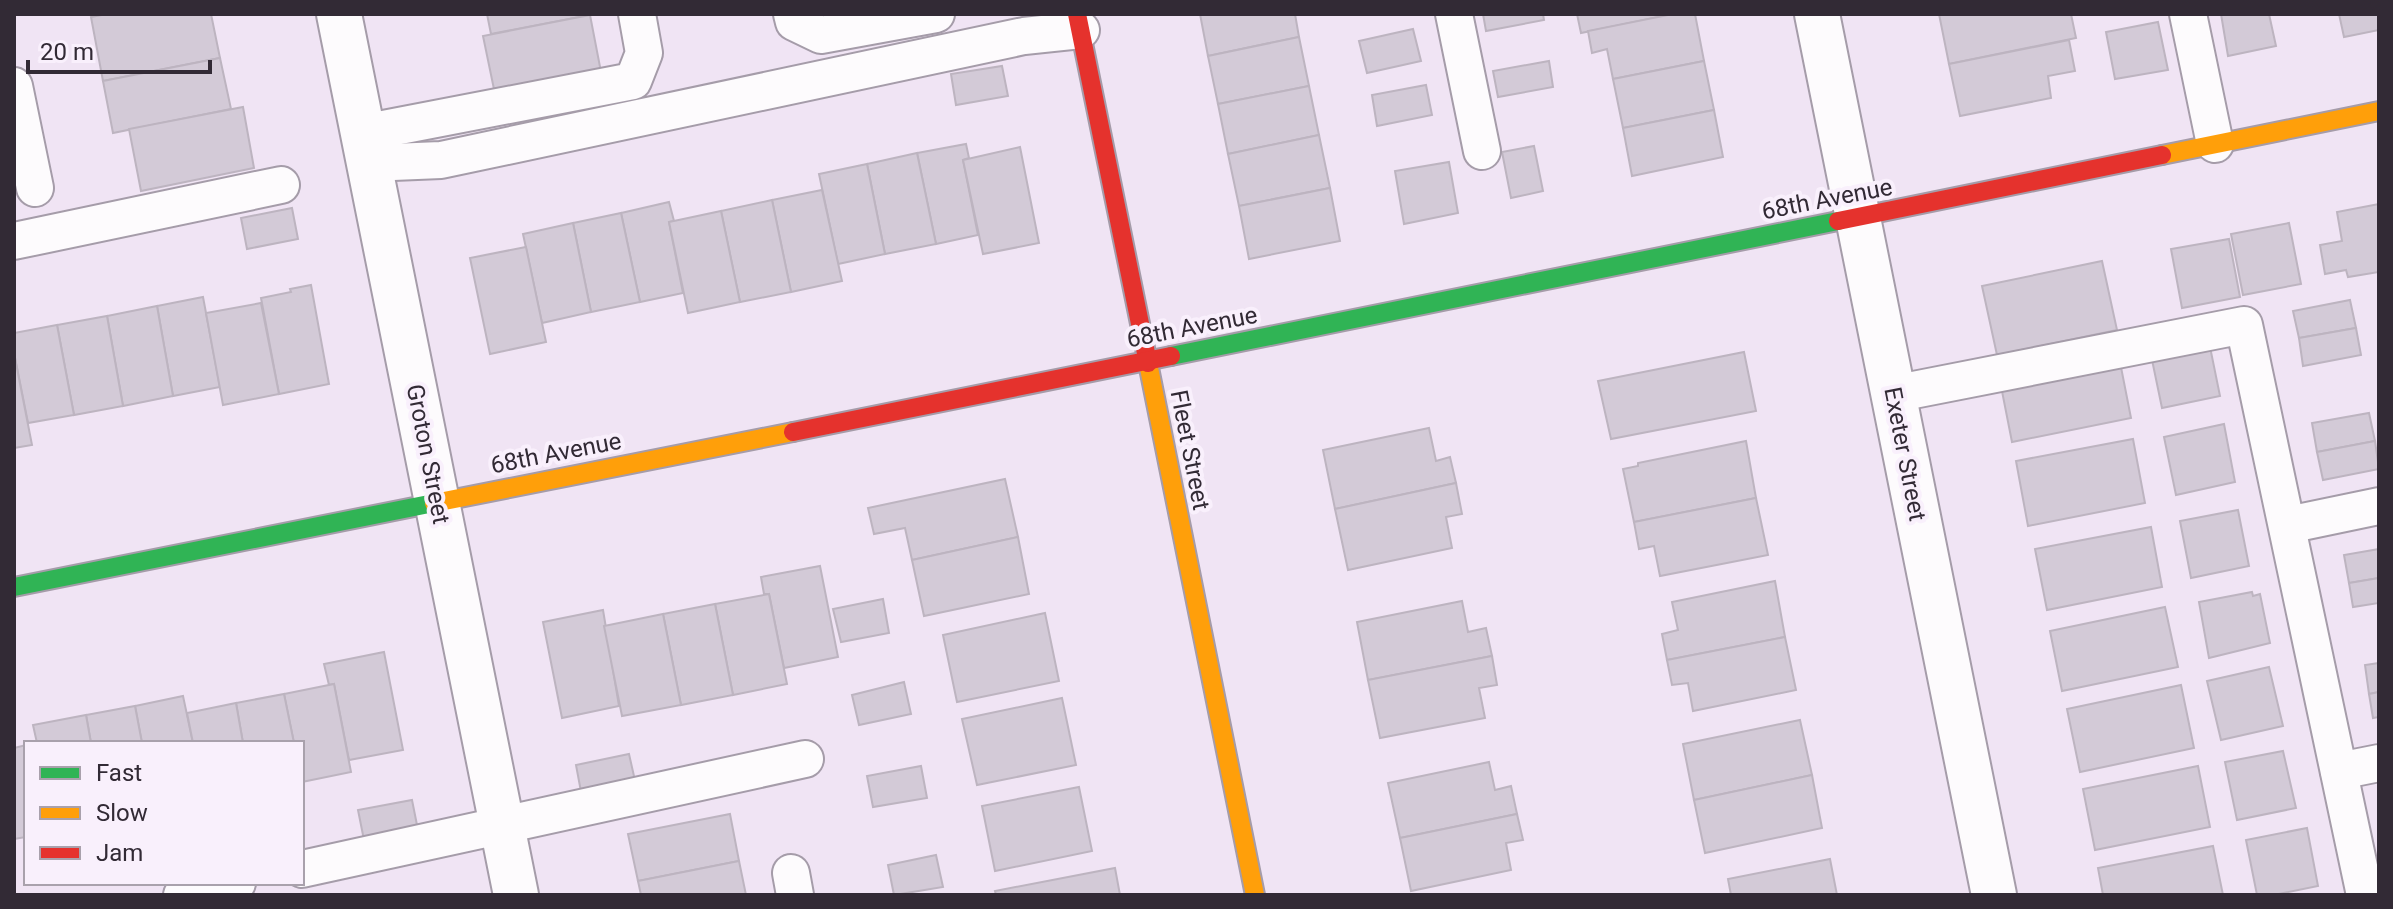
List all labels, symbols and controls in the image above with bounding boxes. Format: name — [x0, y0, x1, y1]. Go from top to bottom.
scale bar — [28, 24, 210, 74]
text: 20 m — [40, 38, 94, 66]
street label: 68th Avenue — [1759, 173, 1895, 225]
street label: 68th Avenue — [1124, 301, 1260, 353]
street label: Groton Street — [401, 382, 455, 526]
street label: Exeter Street — [1878, 385, 1932, 524]
street label: Fleet Street — [1165, 388, 1215, 513]
street label: 68th Avenue — [488, 427, 624, 479]
legend — [24, 741, 304, 885]
text: Fast — [96, 759, 142, 787]
text: Slow — [96, 799, 148, 827]
text: Jam — [96, 839, 143, 867]

